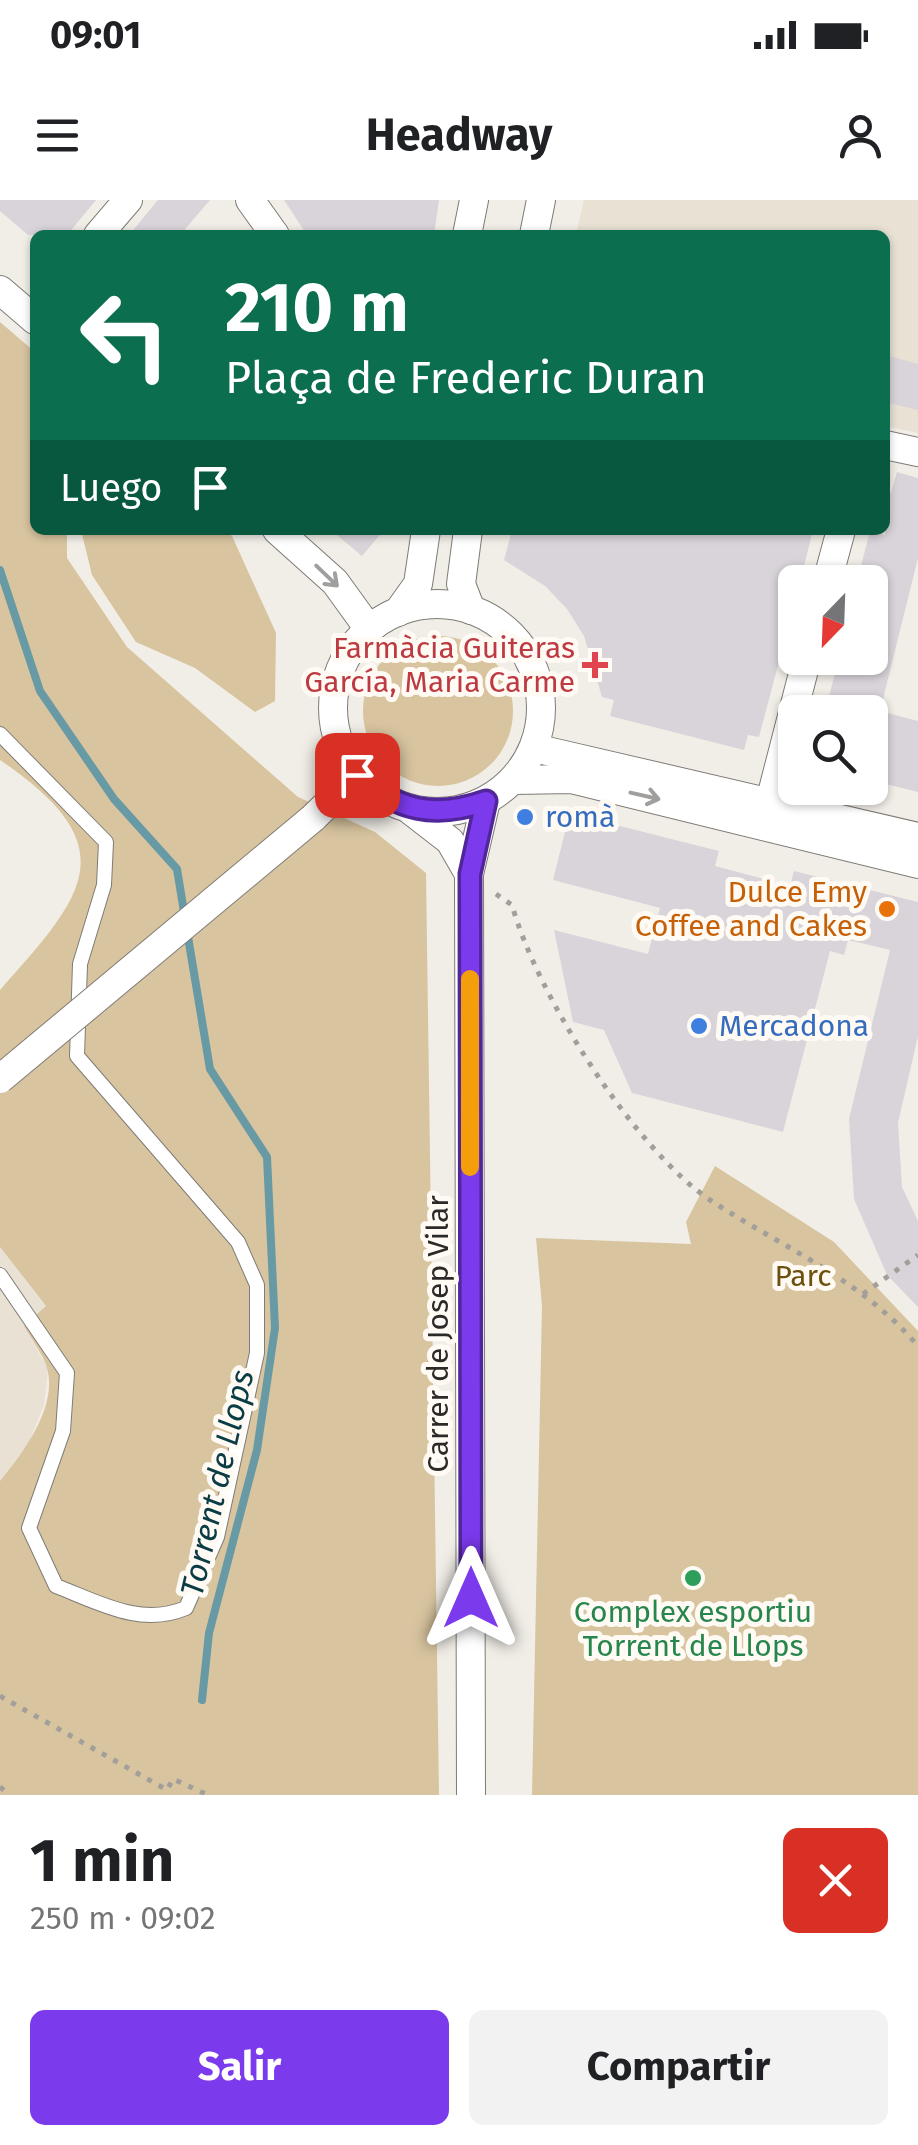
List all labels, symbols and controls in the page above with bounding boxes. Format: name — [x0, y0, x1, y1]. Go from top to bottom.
text: 09:01 — [50, 12, 141, 58]
icon: menu — [30, 108, 85, 163]
text: Headway — [366, 108, 552, 162]
icon: person — [833, 108, 888, 163]
text: 210 m — [225, 266, 409, 350]
icon: left — [60, 270, 190, 400]
text: Plaça de Frederic Duran — [225, 351, 707, 405]
icon: arrive — [183, 460, 238, 515]
text: Luego — [60, 465, 163, 511]
one-way arrow — [315, 564, 339, 588]
north arrow — [778, 565, 888, 675]
map controls — [778, 565, 888, 805]
place label: Farmàcia Guiteras García, Maria Carme — [304, 630, 575, 700]
marker: Farmàcia Guiteras García, Maria Carme — [584, 654, 606, 676]
button: search — [778, 695, 888, 805]
pin — [315, 733, 400, 818]
icon: arrive — [330, 748, 385, 803]
one-way arrow — [628, 788, 660, 806]
place label: romà — [545, 799, 615, 835]
marker: romà — [514, 806, 536, 828]
place label: Dulce Emy Coffee and Cakes — [635, 874, 867, 944]
marker: Dulce Emy Coffee and Cakes — [876, 898, 898, 920]
place label: Mercadona — [719, 1008, 869, 1044]
marker: Mercadona — [688, 1015, 710, 1037]
street label: Carrer de Josep Vilar — [420, 1195, 456, 1473]
park label: Parc — [774, 1258, 832, 1294]
water label: Torrent de Llops — [172, 1366, 262, 1600]
position arrow — [419, 1546, 523, 1650]
marker: Complex esportiu Torrent de Llops — [682, 1567, 704, 1589]
place label: Complex esportiu Torrent de Llops — [574, 1594, 812, 1664]
text: 1 min — [30, 1825, 174, 1897]
button: close — [783, 1828, 888, 1933]
text: 250 m · 09:02 — [30, 1899, 216, 1937]
button: Salir — [30, 2010, 449, 2125]
button: Compartir — [469, 2010, 888, 2125]

